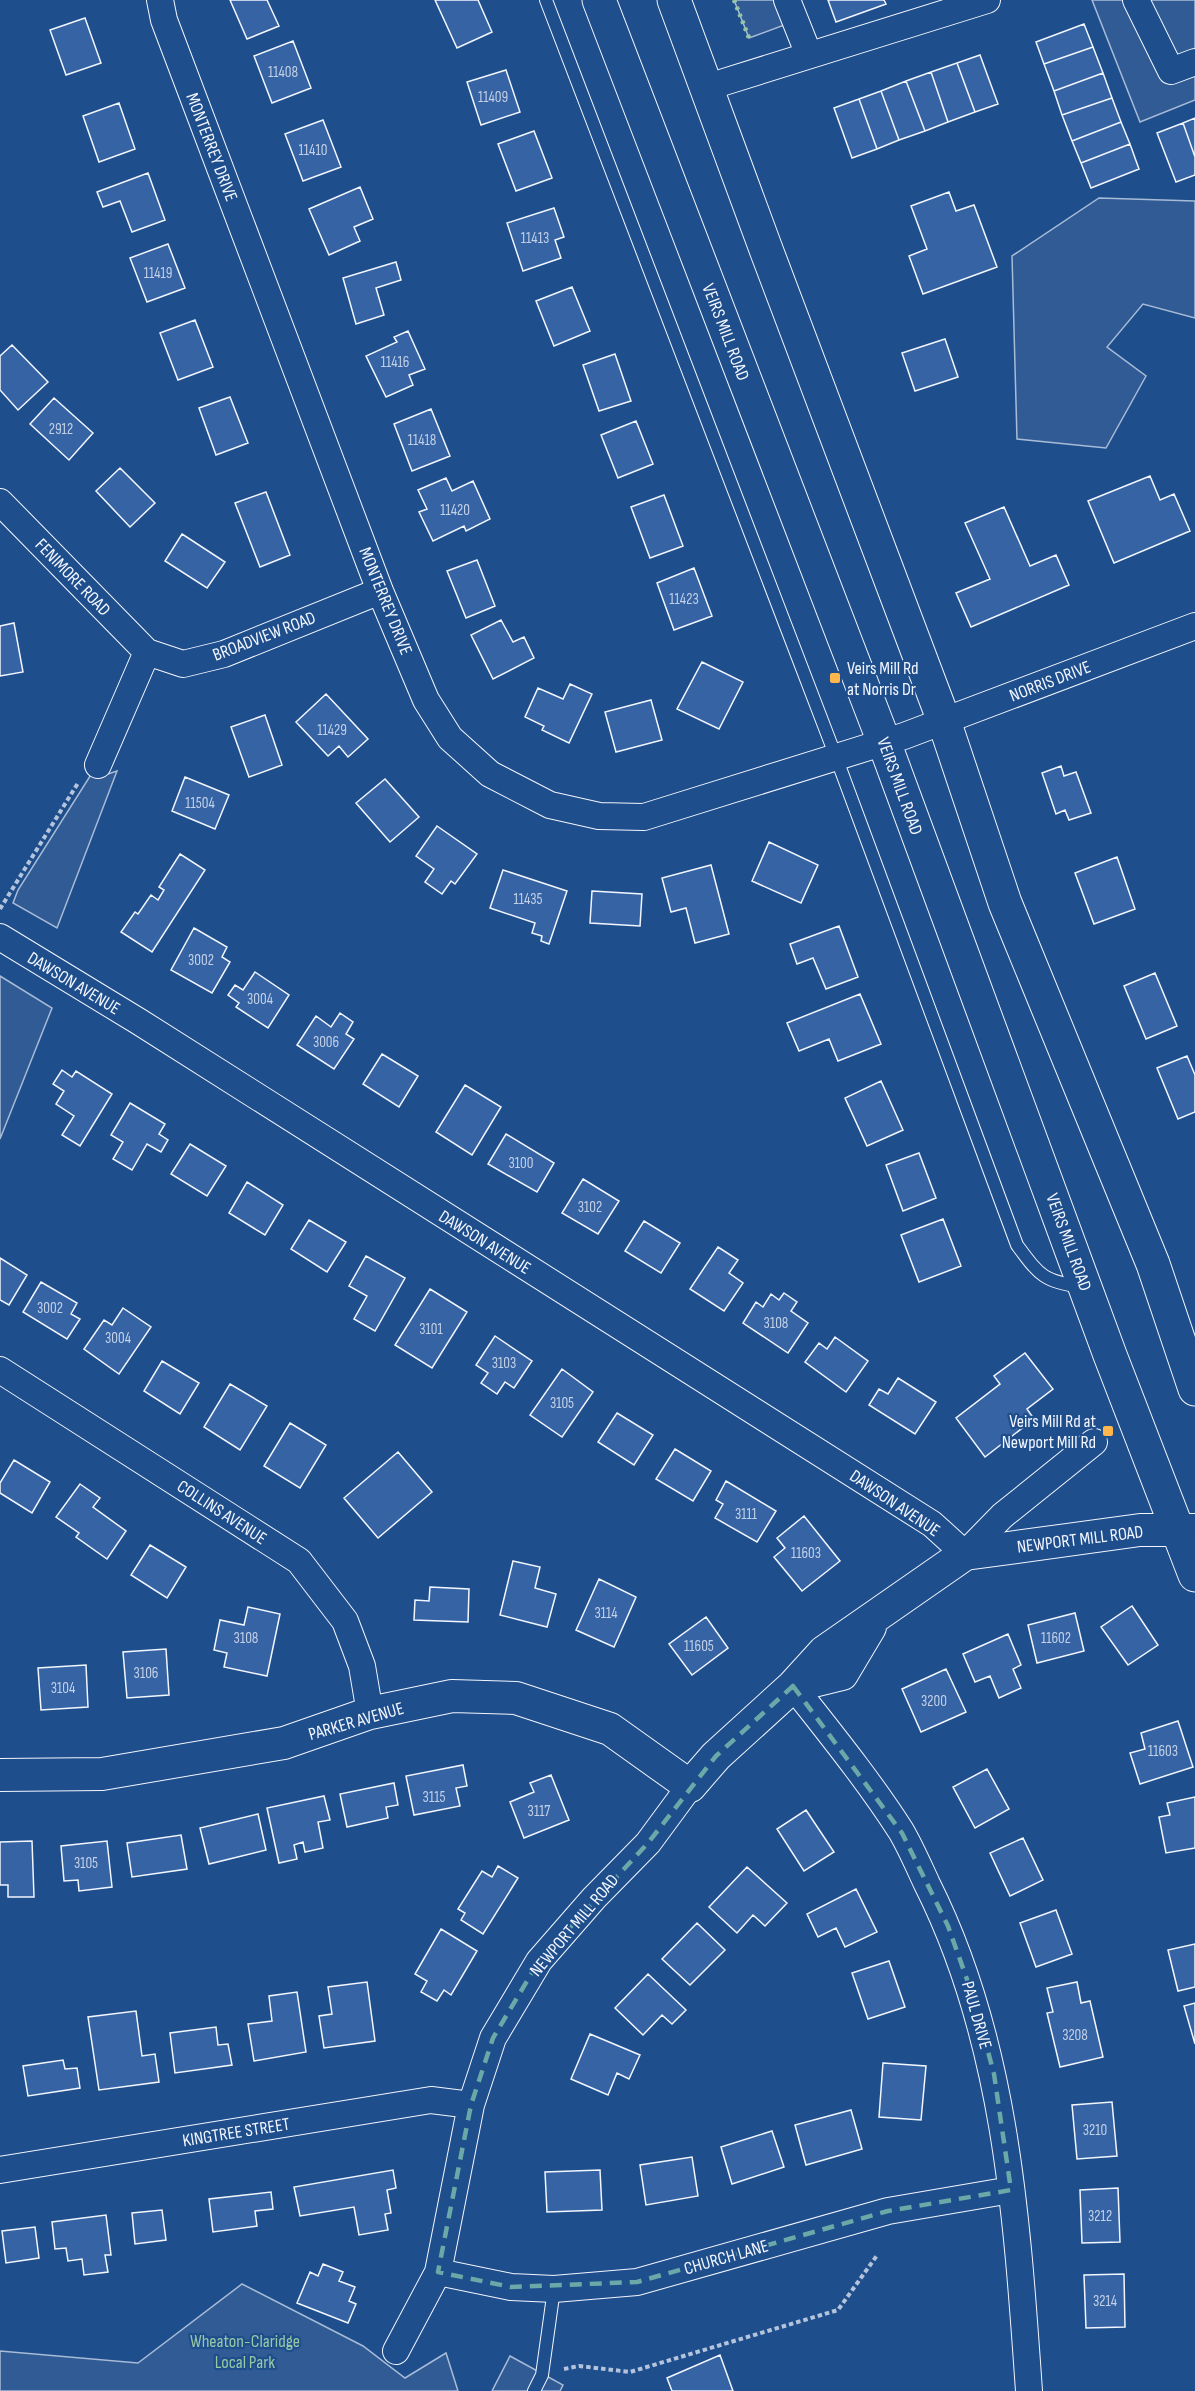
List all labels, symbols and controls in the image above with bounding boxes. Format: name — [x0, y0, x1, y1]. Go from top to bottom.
house number: 11408 — [268, 63, 298, 82]
house number: 11409 — [478, 88, 508, 107]
street label: MONTERREY DRIVE — [181, 90, 242, 204]
house number: 11410 — [299, 141, 327, 160]
house number: 11413 — [521, 229, 549, 248]
house number: 11419 — [144, 264, 172, 283]
street label: VEIRS MILL ROAD — [697, 281, 754, 384]
house number: 11416 — [381, 353, 409, 372]
house number: 2912 — [49, 420, 73, 439]
house number: 11418 — [408, 431, 436, 450]
house number: 11420 — [440, 501, 470, 520]
street label: FENIMORE ROAD — [31, 534, 115, 620]
street label: MONTERREY DRIVE — [354, 544, 417, 658]
house number: 11423 — [669, 590, 699, 609]
street label: BROADVIEW ROAD — [210, 607, 319, 666]
street label: NORRIS DRIVE — [1007, 656, 1094, 707]
place label: Veirs Mill Rd at Norris Dr — [847, 658, 919, 700]
marker: Veirs Mill Rd at Norris Dr — [828, 671, 842, 685]
house number: 11429 — [317, 721, 347, 740]
street label: VEIRS MILL ROAD — [872, 735, 927, 838]
house number: 11504 — [185, 794, 215, 813]
house number: 11435 — [513, 890, 543, 909]
street label: DAWSON AVENUE — [24, 948, 124, 1019]
house number: 3002 — [188, 951, 214, 970]
house number: 3004 — [247, 990, 273, 1009]
house number: 3006 — [313, 1033, 339, 1052]
house number: 3100 — [509, 1154, 533, 1173]
street label: VEIRS MILL ROAD — [1041, 1191, 1096, 1294]
house number: 3102 — [578, 1198, 602, 1217]
street label: DAWSON AVENUE — [435, 1206, 535, 1279]
house number: 3002 — [37, 1299, 63, 1318]
house number: 3108 — [764, 1314, 788, 1333]
house number: 3101 — [419, 1320, 443, 1339]
house number: 3004 — [105, 1329, 131, 1348]
house number: 3103 — [492, 1354, 516, 1373]
house number: 3105 — [550, 1394, 574, 1413]
place label: Veirs Mill Rd at Newport Mill Rd — [1002, 1411, 1096, 1453]
marker: Veirs Mill Rd at Newport Mill Rd — [1101, 1424, 1115, 1438]
street label: DAWSON AVENUE — [846, 1466, 944, 1541]
street label: COLLINS AVENUE — [173, 1476, 270, 1549]
house number: 3111 — [735, 1505, 758, 1524]
street label: NEWPORT MILL ROAD — [1016, 1521, 1144, 1558]
house number: 11603 — [791, 1544, 821, 1563]
house number: 3114 — [594, 1604, 618, 1623]
house number: 3108 — [234, 1629, 258, 1648]
house number: 11602 — [1041, 1629, 1071, 1648]
house number: 11605 — [684, 1637, 714, 1656]
house number: 3106 — [134, 1664, 158, 1683]
house number: 3104 — [51, 1679, 75, 1698]
house number: 3200 — [921, 1692, 947, 1711]
street label: PARKER AVENUE — [306, 1698, 406, 1745]
house number: 11603 — [1148, 1742, 1178, 1761]
house number: 3115 — [423, 1788, 445, 1807]
house number: 3117 — [528, 1802, 550, 1821]
house number: 3105 — [74, 1854, 98, 1873]
street label: NEWPORT MILL ROAD — [526, 1870, 623, 1981]
street label: PAUL DRIVE — [957, 1979, 996, 2051]
house number: 3208 — [1062, 2026, 1088, 2045]
street label: KINGTREE STREET — [181, 2114, 291, 2151]
house number: 3210 — [1083, 2121, 1107, 2140]
house number: 3212 — [1088, 2207, 1112, 2226]
street label: CHURCH LANE — [681, 2235, 771, 2280]
house number: 3214 — [1093, 2292, 1117, 2311]
park label: Wheaton-Claridge Local Park — [190, 2331, 300, 2373]

